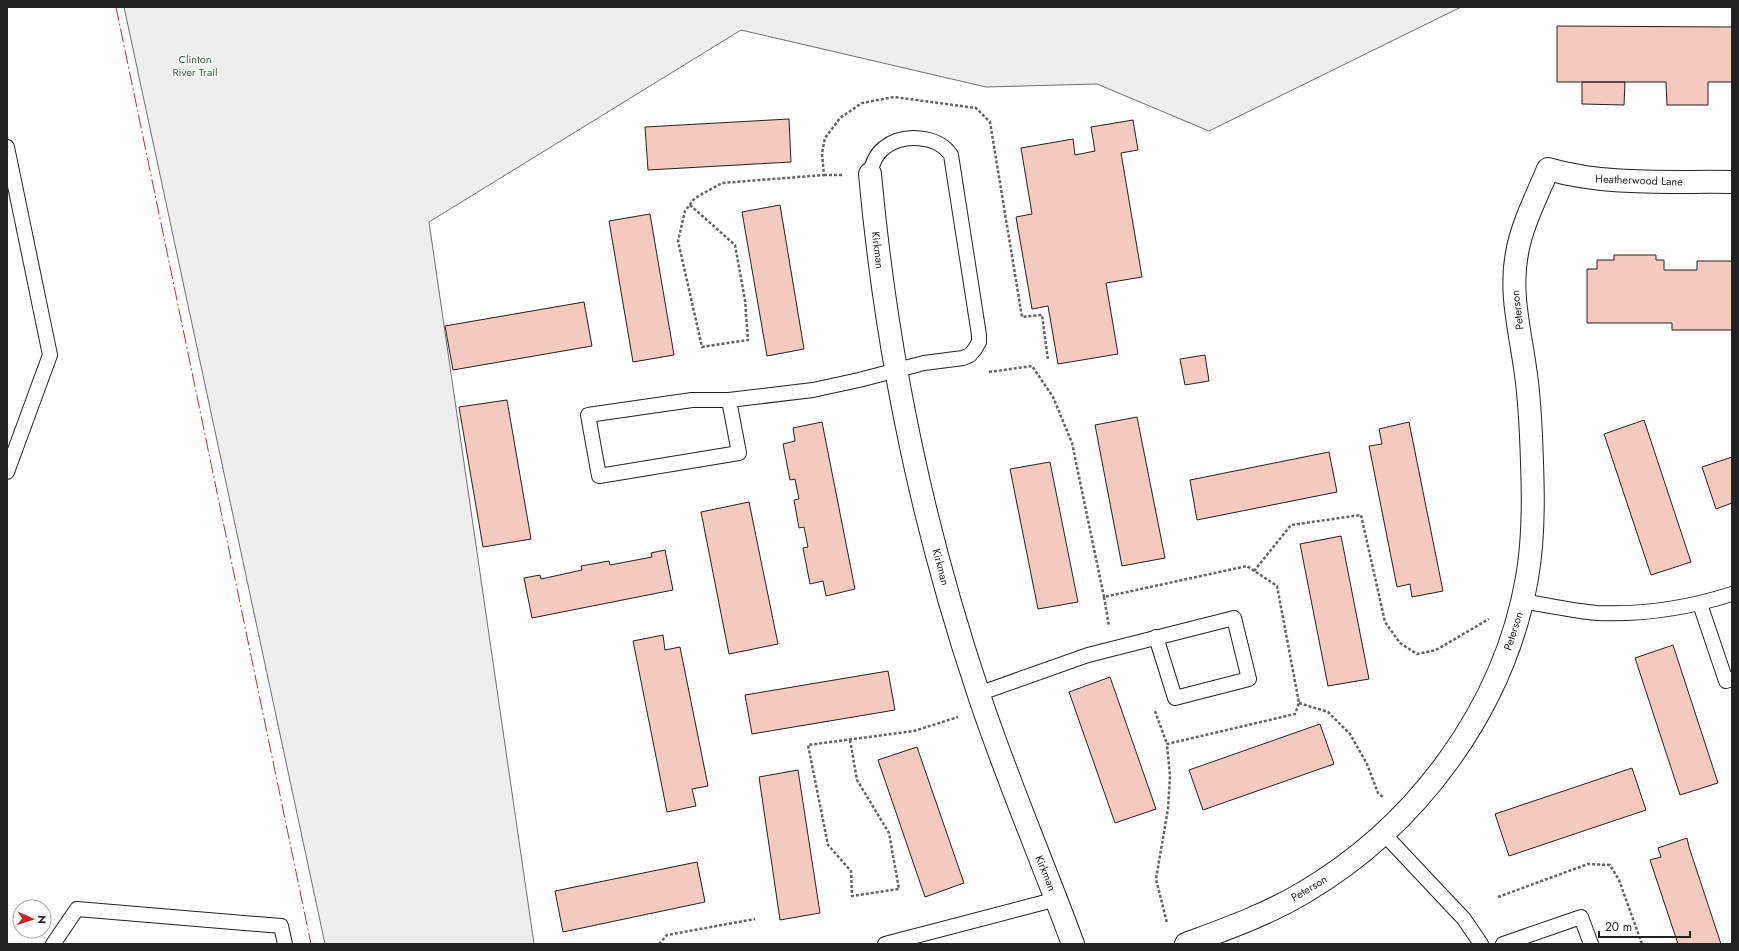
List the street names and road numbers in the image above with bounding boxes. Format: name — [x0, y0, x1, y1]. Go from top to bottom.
street label: Heatherwood Lane — [1595, 170, 1683, 190]
street label: Kirkman — [868, 230, 888, 270]
street label: Peterson — [1507, 289, 1527, 331]
street label: Kirkman — [928, 547, 954, 587]
street label: Peterson — [1499, 610, 1527, 652]
street label: Kirkman — [1032, 853, 1060, 893]
street label: Peterson — [1288, 871, 1330, 905]

